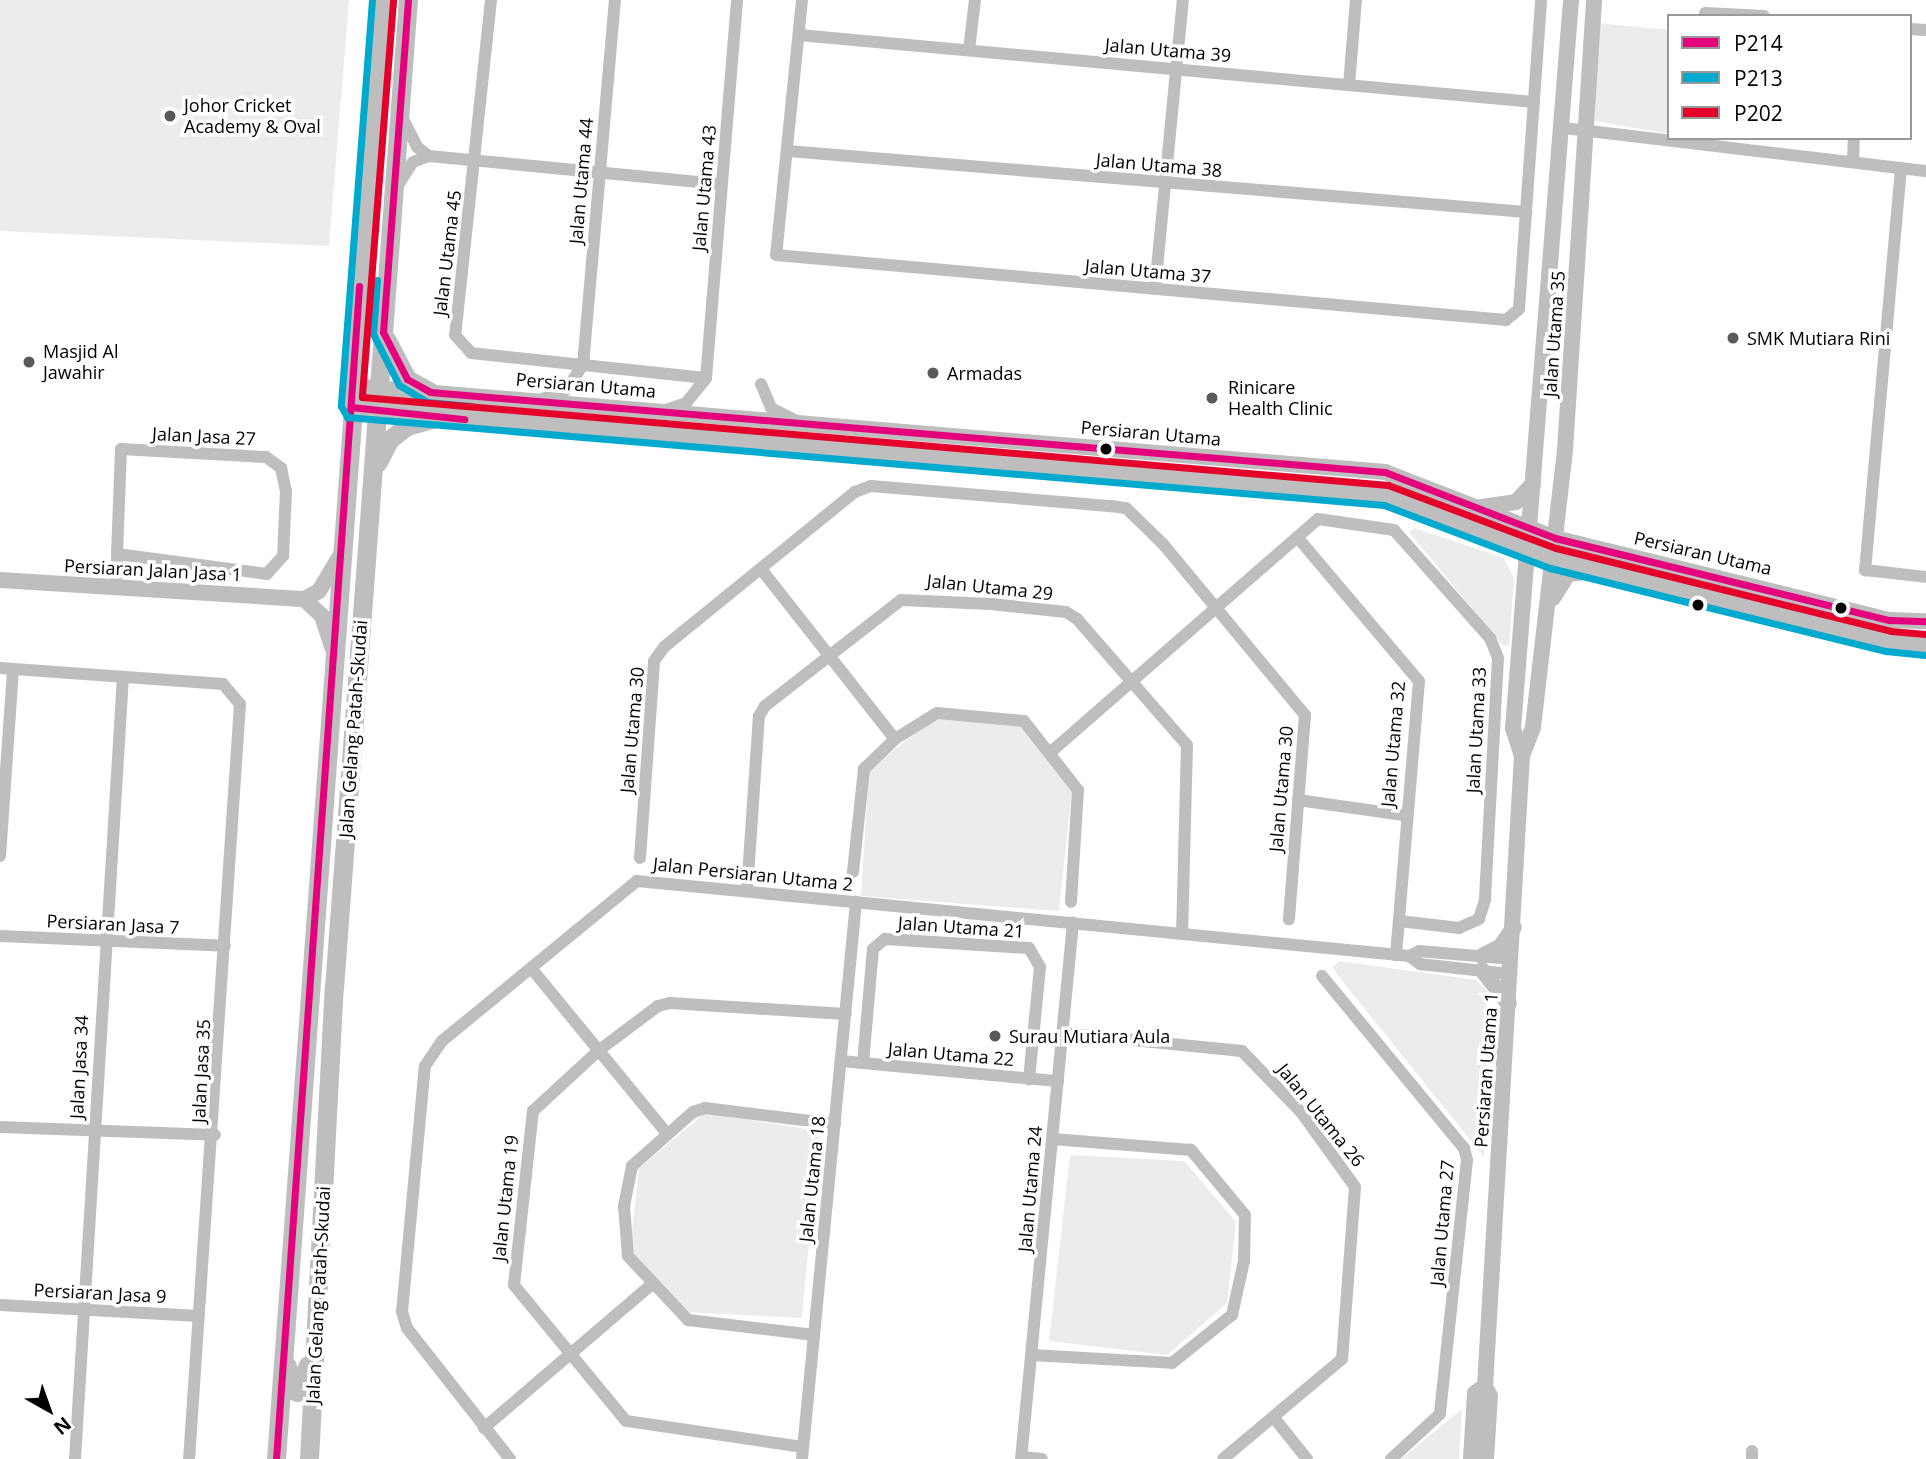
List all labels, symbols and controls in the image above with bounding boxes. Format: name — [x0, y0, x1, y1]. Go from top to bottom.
legend — [1667, 14, 1912, 140]
text: P214 — [1734, 29, 1783, 57]
street label: Jalan Utama 39 — [1104, 34, 1232, 66]
text: P213 — [1734, 64, 1783, 92]
place label: Johor Cricket Academy & Oval — [184, 95, 321, 138]
text: P202 — [1734, 99, 1783, 127]
marker: Johor Cricket Academy & Oval — [162, 108, 178, 124]
street label: Jalan Utama 44 — [565, 117, 597, 245]
street label: Jalan Utama 43 — [688, 124, 720, 252]
street label: Jalan Utama 38 — [1095, 149, 1223, 181]
street label: Jalan Utama 45 — [429, 189, 465, 317]
street label: Jalan Utama 37 — [1084, 255, 1212, 287]
street label: Jalan Utama 35 — [1539, 270, 1569, 398]
place label: SMK Mutiara Rini — [1747, 327, 1890, 349]
marker: SMK Mutiara Rini — [1725, 330, 1741, 346]
place label: Masjid Al Jawahir — [43, 341, 118, 384]
marker: Masjid Al Jawahir — [21, 354, 37, 370]
place label: Armadas — [947, 362, 1022, 384]
marker: Armadas — [925, 365, 941, 381]
street label: Persiaran Utama — [515, 368, 657, 402]
place label: Rinicare Health Clinic — [1228, 377, 1333, 420]
marker: Rinicare Health Clinic — [1202, 388, 1222, 408]
street label: Persiaran Utama — [1080, 416, 1222, 450]
street label: Jalan Jasa 27 — [152, 422, 256, 450]
unlabelled marker — [1099, 442, 1113, 456]
street label: Persiaran Utama — [1632, 527, 1774, 579]
street label: Persiaran Jalan Jasa 1 — [64, 555, 242, 585]
street label: Jalan Utama 29 — [926, 570, 1054, 604]
unlabelled marker — [1691, 598, 1705, 612]
unlabelled marker — [1834, 601, 1848, 615]
street label: Jalan Gelang Patah-Skudai — [335, 619, 371, 839]
street label: Jalan Utama 30 — [616, 666, 648, 794]
street label: Jalan Utama 33 — [1462, 666, 1490, 794]
street label: Jalan Utama 32 — [1377, 680, 1409, 808]
street label: Jalan Utama 30 — [1265, 725, 1297, 853]
street label: Jalan Persiaran Utama 2 — [652, 853, 854, 895]
street label: Persiaran Jasa 7 — [46, 910, 180, 938]
street label: Jalan Utama 21 — [897, 912, 1025, 942]
street label: Persiaran Utama 1 — [1470, 992, 1502, 1148]
street label: Jalan Jasa 34 — [65, 1015, 93, 1119]
street label: Jalan Jasa 35 — [187, 1019, 215, 1123]
place label: Surau Mutiara Aula — [1009, 1025, 1170, 1047]
marker: Surau Mutiara Aula — [987, 1028, 1003, 1044]
street label: Jalan Utama 22 — [887, 1038, 1015, 1070]
street label: Jalan Utama 26 — [1273, 1059, 1369, 1171]
street label: Jalan Utama 18 — [795, 1115, 829, 1243]
street label: Jalan Utama 24 — [1014, 1125, 1046, 1253]
street label: Jalan Utama 19 — [488, 1134, 522, 1262]
street label: Jalan Utama 27 — [1426, 1159, 1458, 1287]
street label: Jalan Gelang Patah-Skudai — [302, 1185, 334, 1405]
street label: Persiaran Jasa 9 — [33, 1279, 167, 1307]
north arrow — [14, 1375, 84, 1445]
text: N — [48, 1411, 77, 1441]

